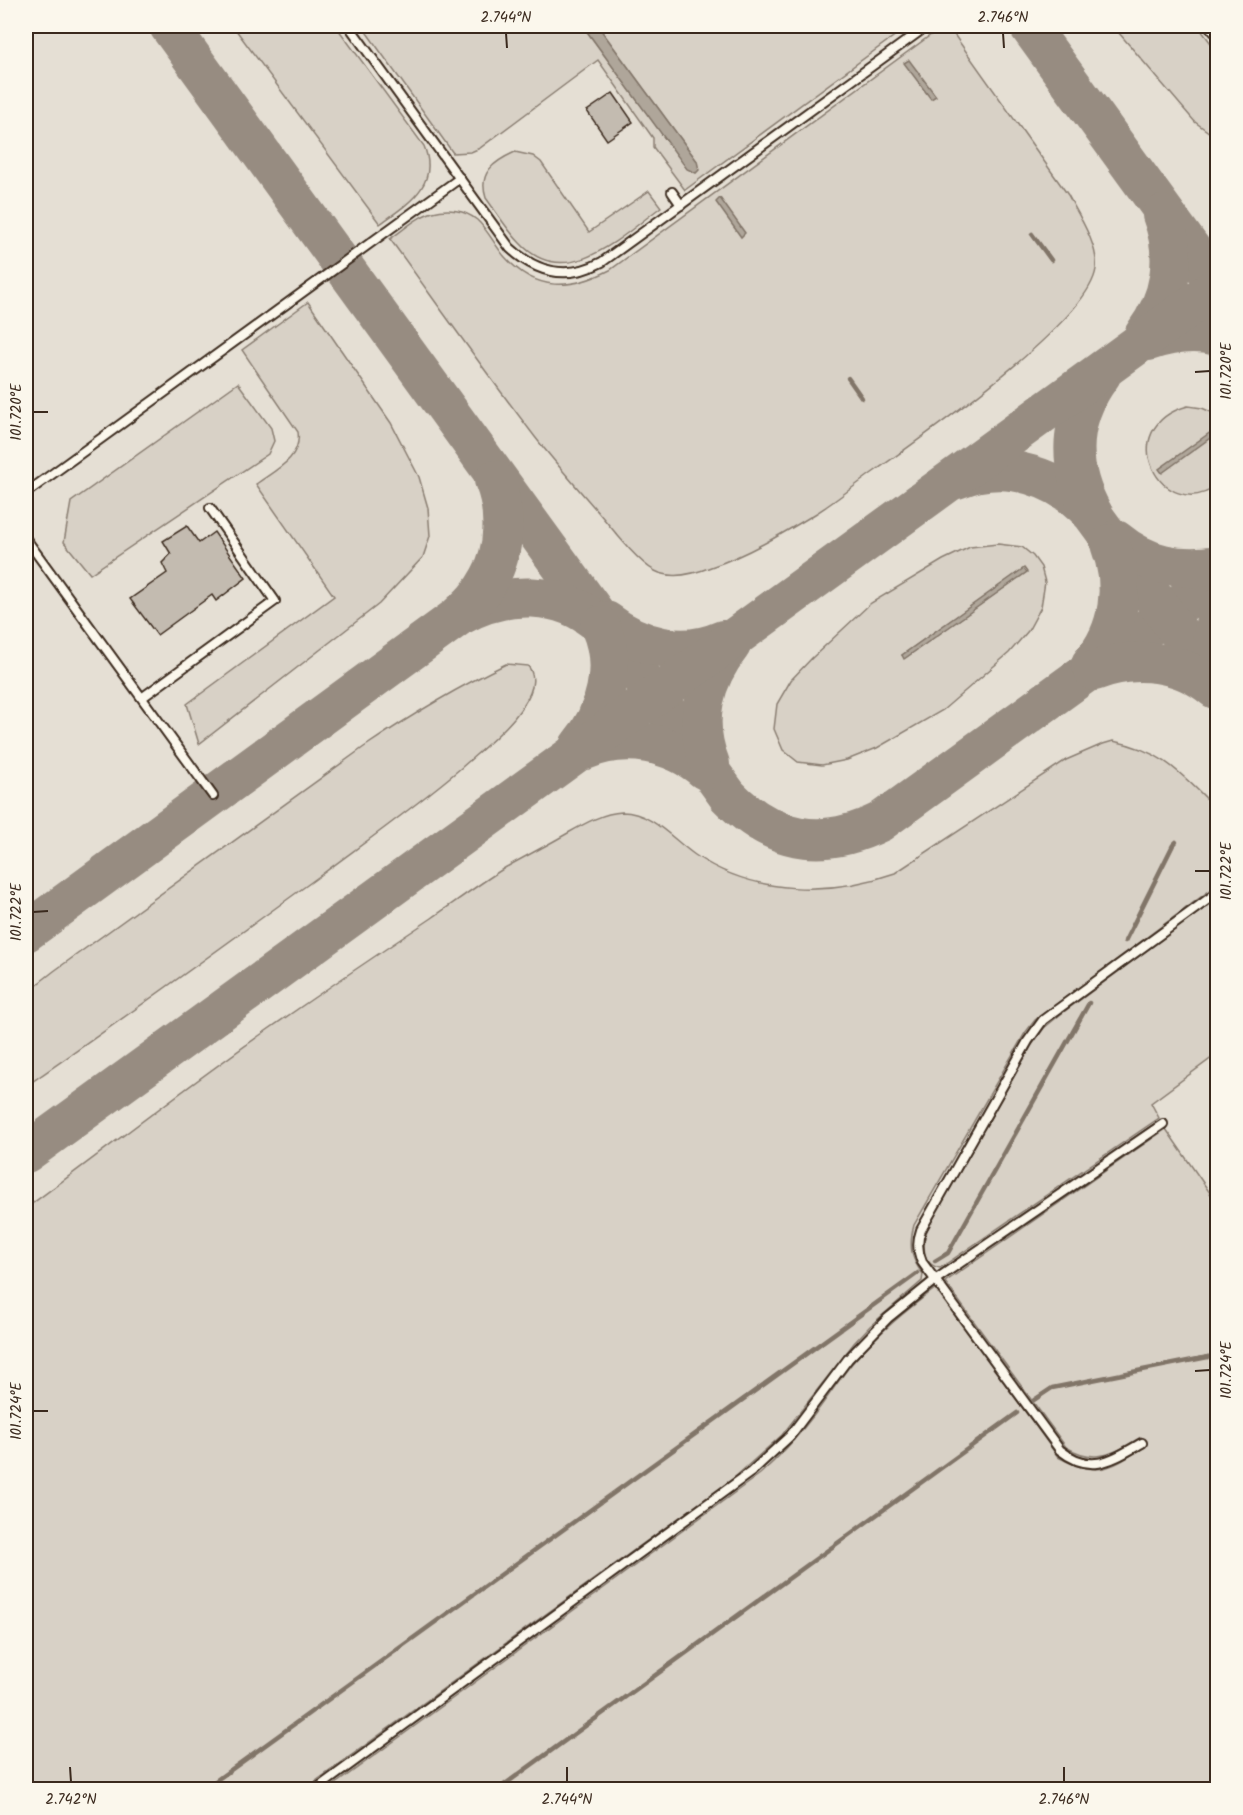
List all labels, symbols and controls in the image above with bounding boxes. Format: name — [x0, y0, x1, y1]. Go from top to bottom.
text: 2.744°N — [481, 6, 531, 30]
text: 2.746°N — [977, 6, 1029, 30]
text: 101.720°E — [1215, 341, 1239, 400]
text: 101.720°E — [5, 382, 29, 441]
text: 101.722°E — [1215, 840, 1239, 900]
text: 101.722°E — [5, 881, 29, 941]
text: 101.724°E — [1215, 1340, 1239, 1399]
text: 101.724°E — [5, 1381, 29, 1440]
text: 2.742°N — [45, 1788, 97, 1812]
text: 2.744°N — [542, 1788, 592, 1812]
text: 2.746°N — [1038, 1788, 1090, 1812]

